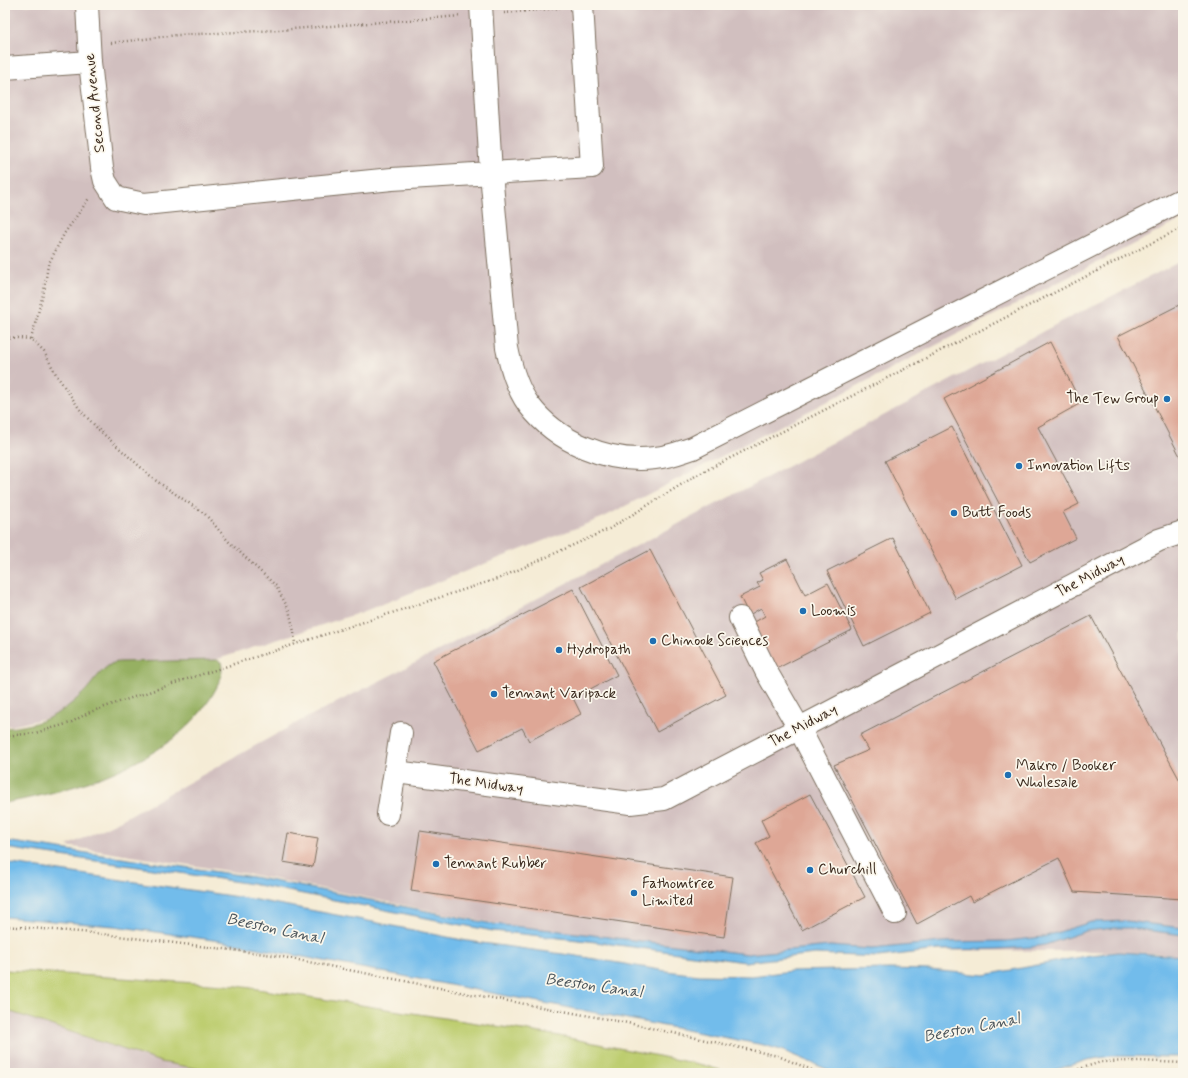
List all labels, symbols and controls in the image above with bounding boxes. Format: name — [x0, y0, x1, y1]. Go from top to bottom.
street label: Second Avenue — [80, 52, 110, 154]
place label: The Tew Group — [1066, 389, 1159, 409]
marker: The Tew Group — [1162, 394, 1172, 404]
place label: Innovation Lifts — [1027, 456, 1130, 476]
marker: Innovation Lifts — [1014, 461, 1024, 471]
place label: Butt Foods — [962, 503, 1031, 523]
marker: Butt Foods — [949, 508, 959, 518]
street label: The Midway — [1052, 550, 1128, 602]
place label: Loomis — [811, 601, 856, 621]
marker: Loomis — [798, 606, 808, 616]
place label: Chinook Sciences — [661, 631, 769, 651]
marker: Chinook Sciences — [648, 636, 658, 646]
place label: Hydropath — [567, 640, 631, 660]
marker: Hydropath — [554, 645, 564, 655]
place label: Tennant Varipack — [502, 684, 617, 704]
marker: Tennant Varipack — [489, 689, 499, 699]
street label: The Midway — [765, 700, 841, 752]
place label: Makro / Booker Wholesale — [1016, 756, 1116, 793]
street label: The Midway — [447, 769, 525, 799]
marker: Makro / Booker Wholesale — [1003, 770, 1013, 780]
place label: Tennant Rubber — [444, 854, 547, 874]
marker: Tennant Rubber — [431, 859, 441, 869]
place label: Churchill — [818, 860, 877, 880]
marker: Churchill — [805, 865, 815, 875]
place label: Fathomtree Limited — [642, 874, 715, 911]
marker: Fathomtree Limited — [629, 888, 639, 898]
water label: Beeston Canal — [225, 909, 326, 950]
water label: Beeston Canal — [544, 969, 645, 1003]
water label: Beeston Canal — [922, 1008, 1023, 1048]

